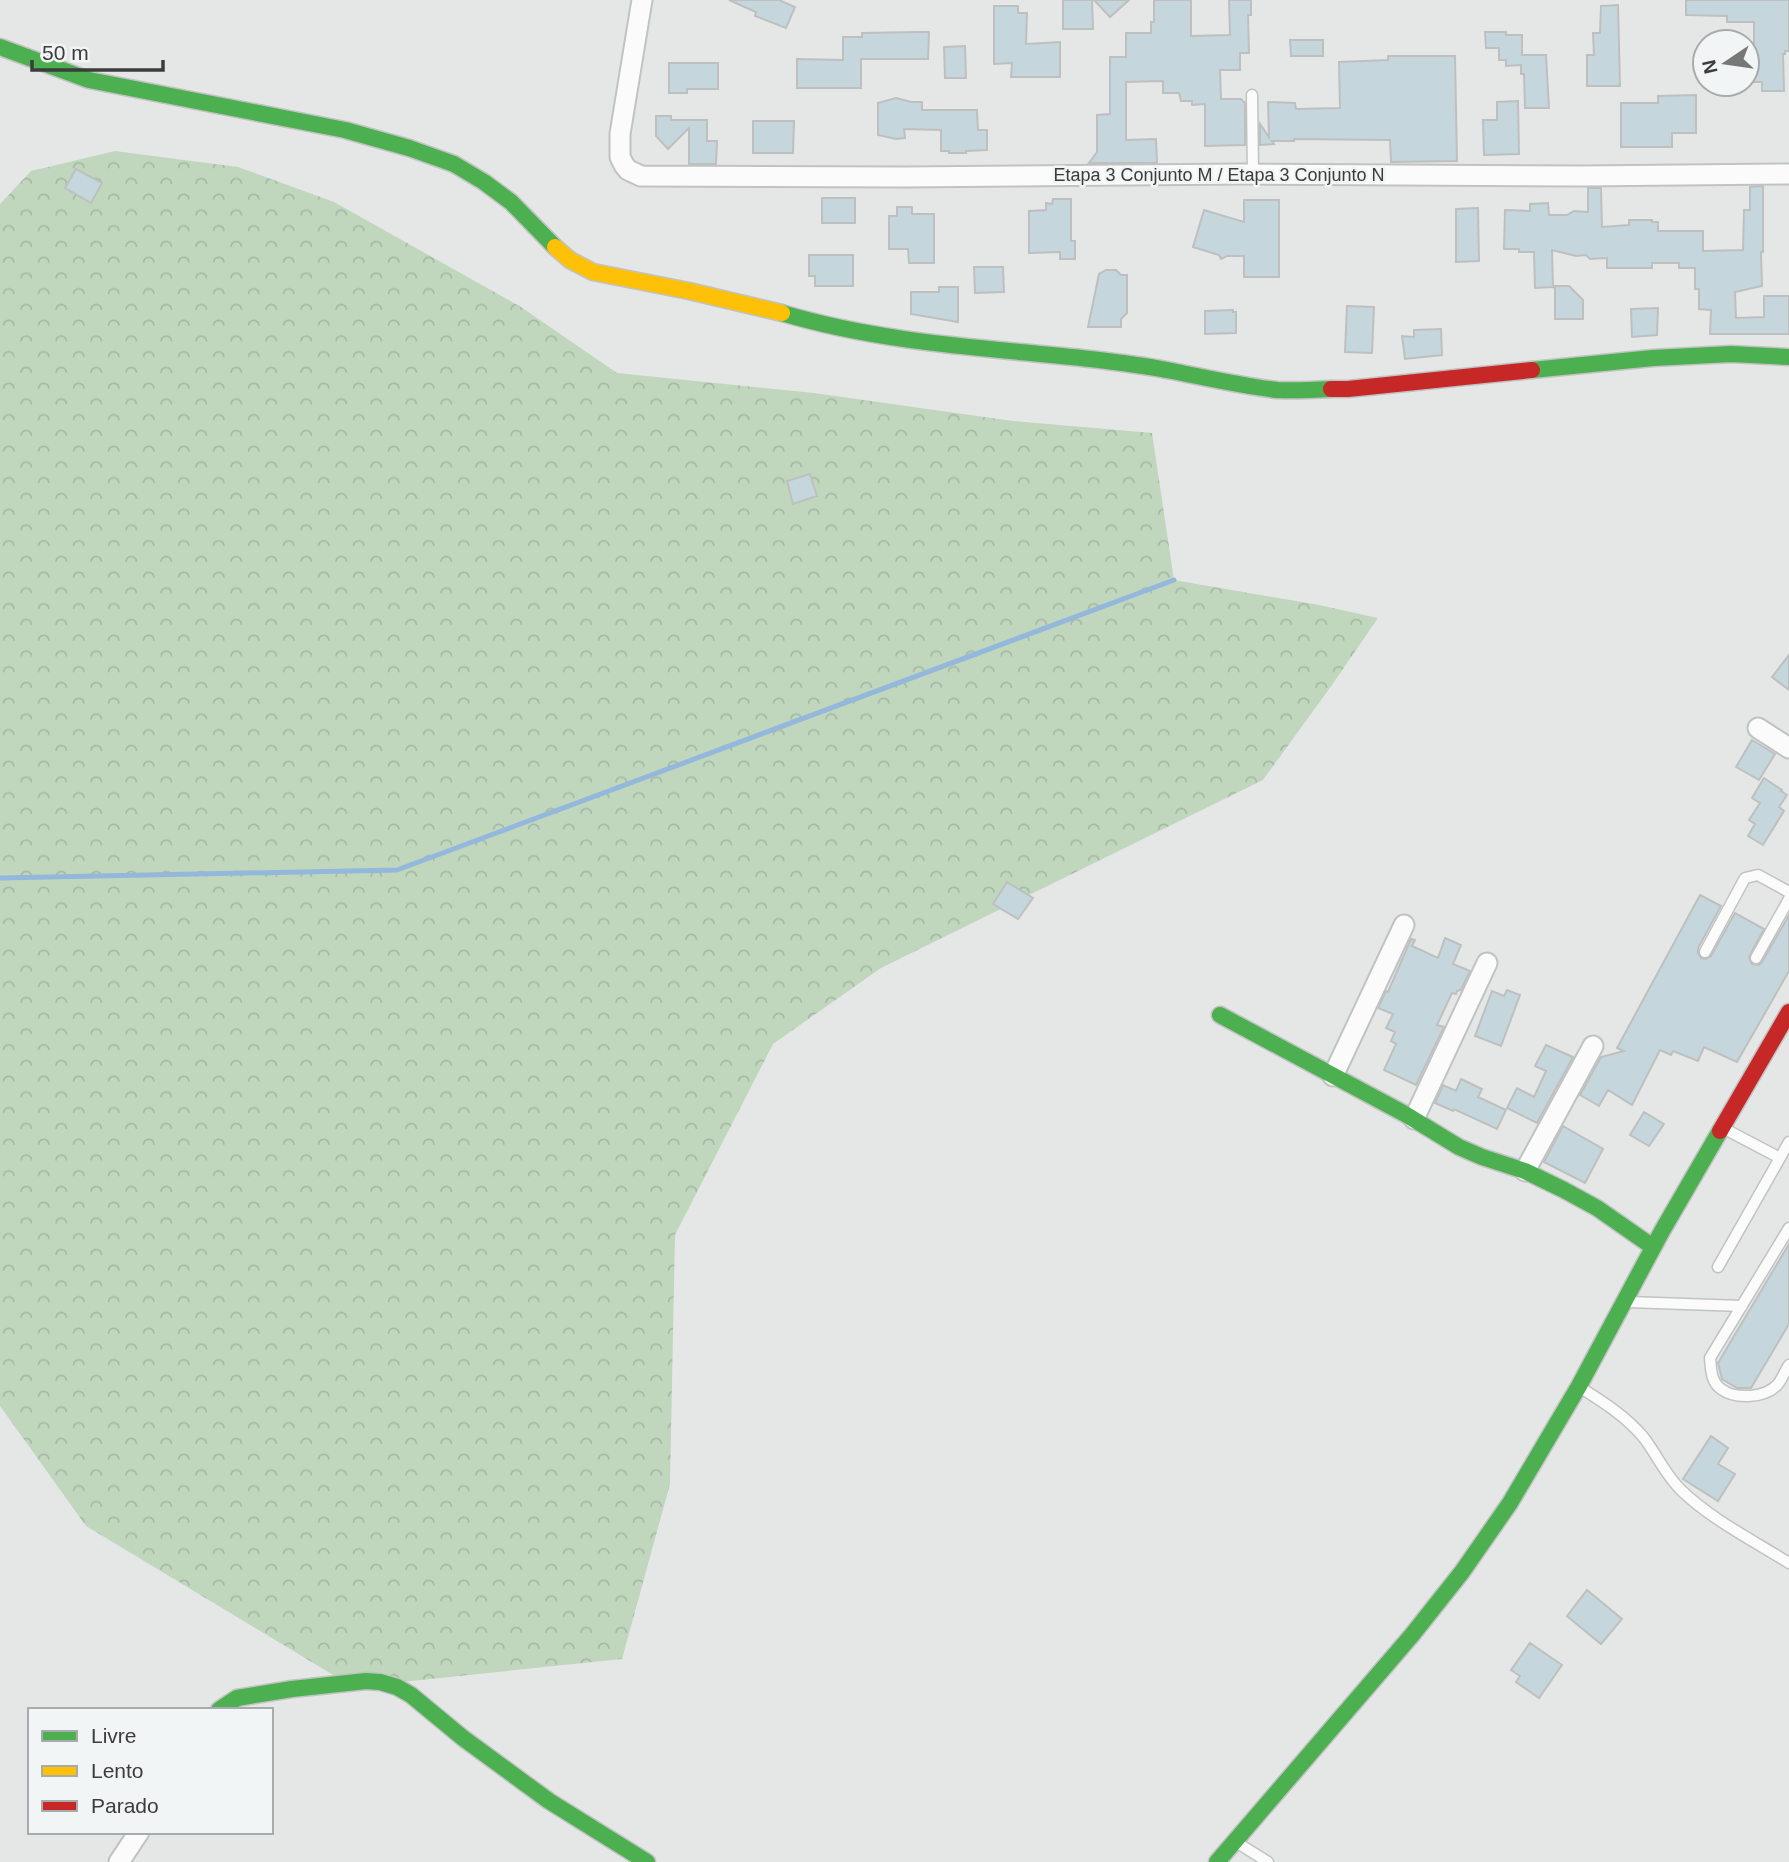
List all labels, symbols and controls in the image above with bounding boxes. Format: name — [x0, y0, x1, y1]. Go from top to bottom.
scale bar — [32, 28, 163, 72]
north arrow — [1691, 28, 1761, 98]
text: 50 m — [42, 41, 89, 64]
text: N — [1698, 58, 1722, 76]
street label: Etapa 3 Conjunto M / Etapa 3 Conjunto N — [1053, 165, 1385, 185]
legend — [28, 1708, 273, 1834]
text: Livre — [91, 1724, 137, 1747]
text: Lento — [91, 1759, 144, 1782]
text: Parado — [91, 1794, 159, 1817]

